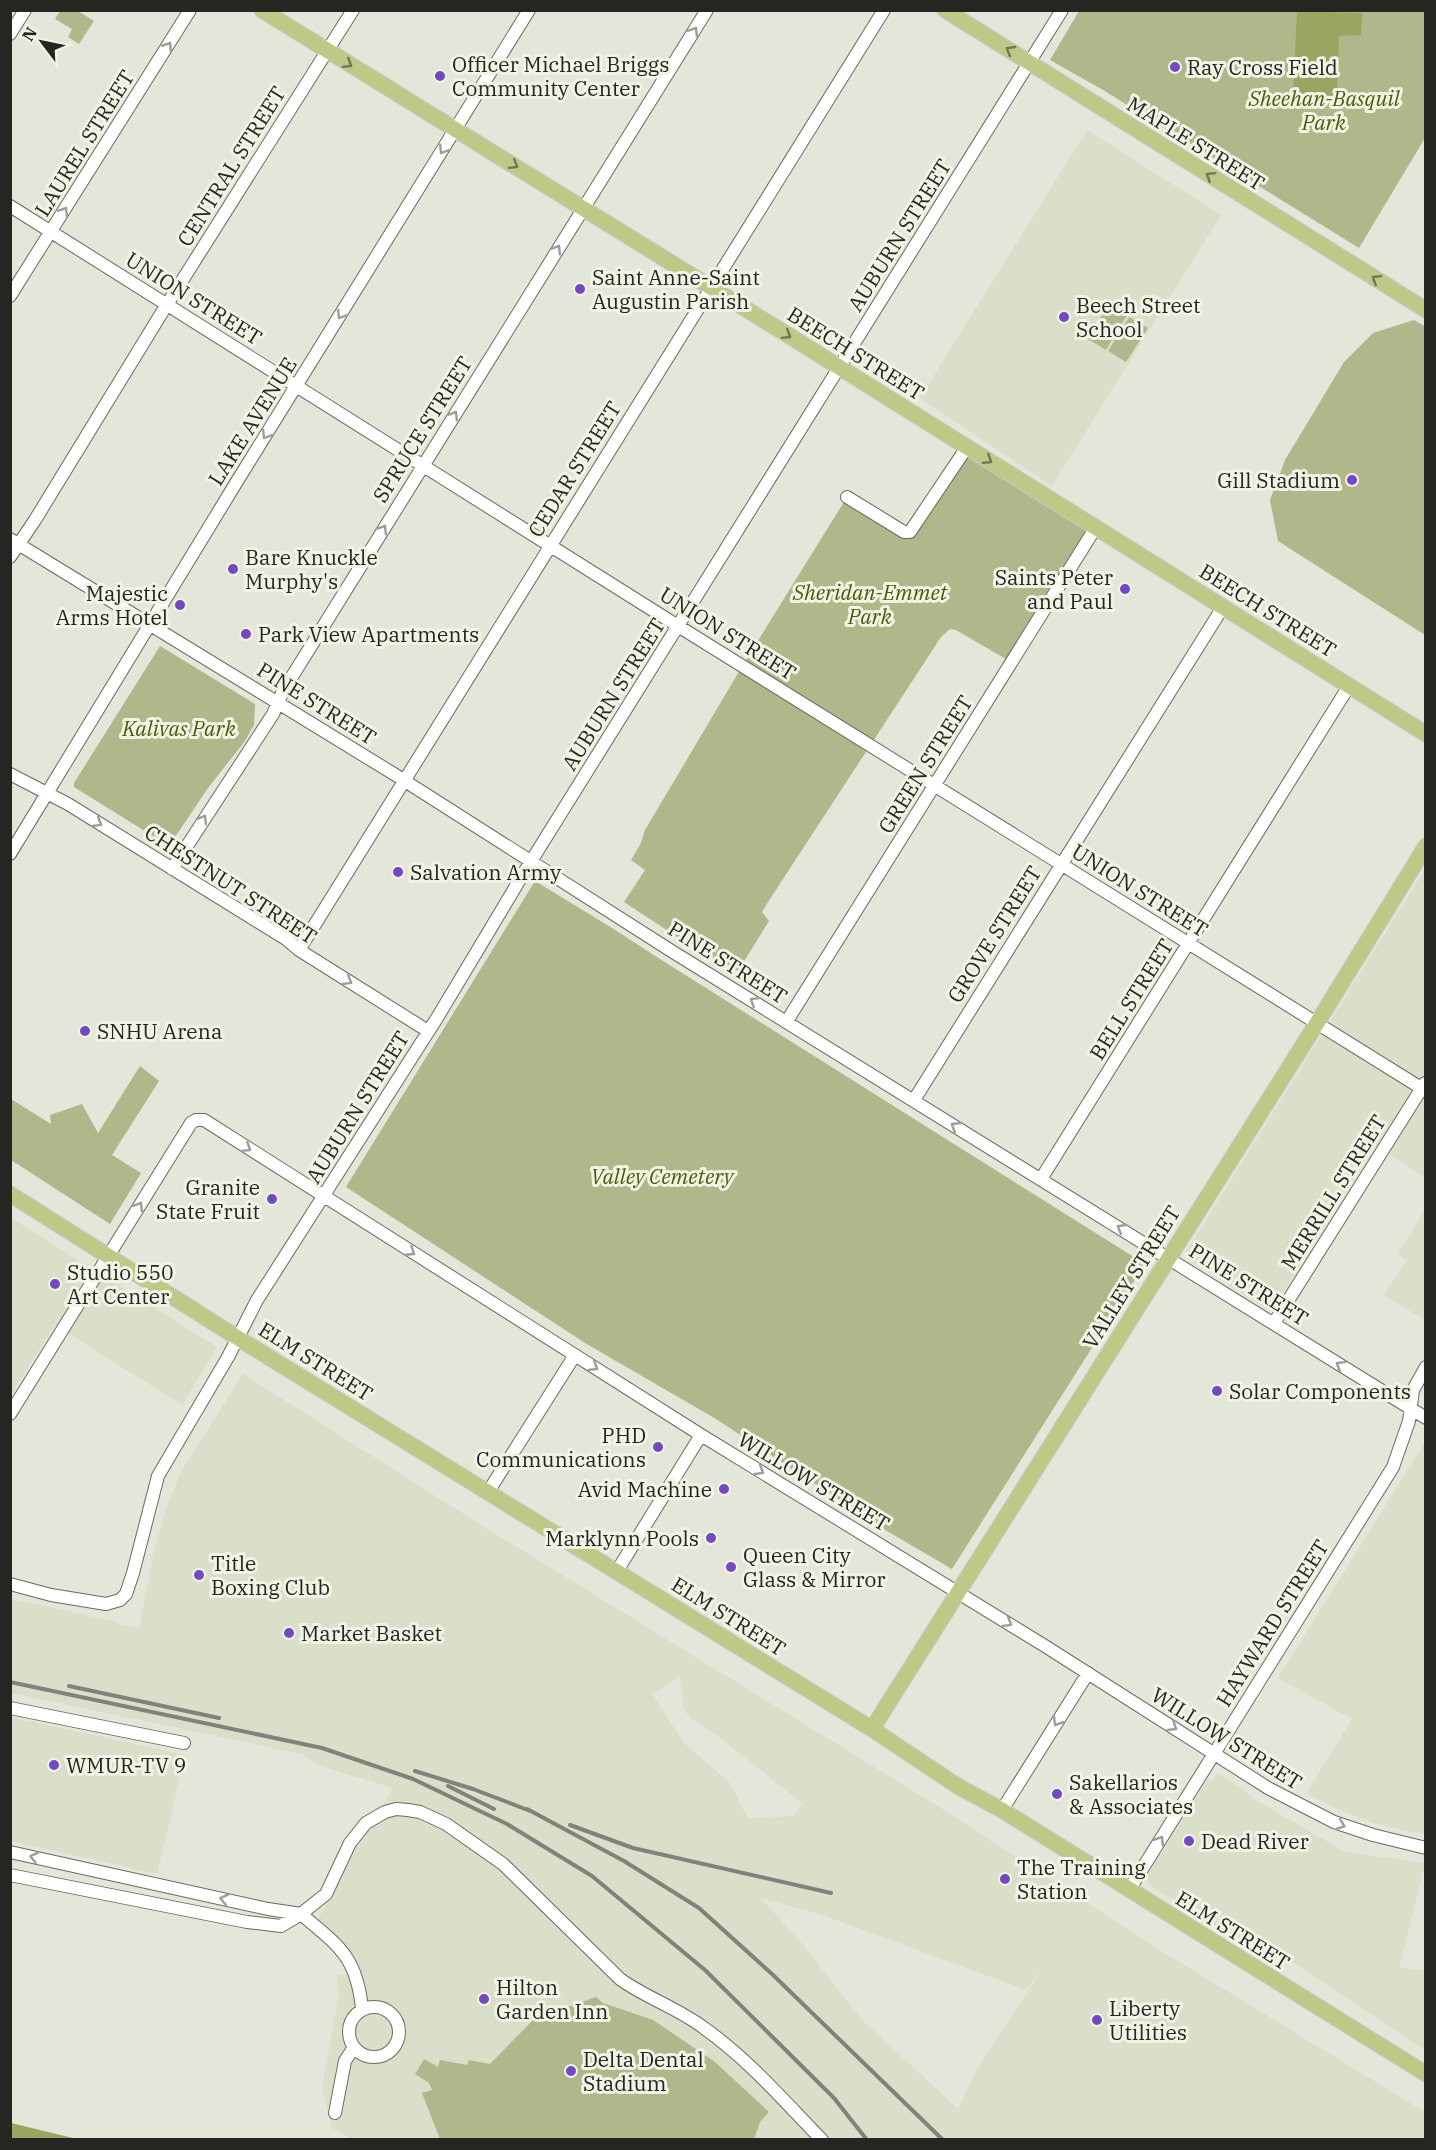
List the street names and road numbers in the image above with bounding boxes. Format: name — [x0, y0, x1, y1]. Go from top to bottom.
street label: LAUREL STREET — [28, 65, 140, 221]
street label: CENTRAL STREET — [170, 81, 292, 251]
street label: MAPLE STREET — [1122, 89, 1270, 197]
street label: AUBURN STREET — [841, 154, 957, 316]
street label: UNION STREET — [121, 245, 267, 351]
street label: BEECH STREET — [782, 300, 930, 406]
street label: SPRUCE STREET — [366, 351, 478, 507]
street label: LAKE AVENUE — [201, 352, 303, 490]
street label: CEDAR STREET — [521, 396, 627, 542]
street label: BEECH STREET — [1194, 557, 1342, 663]
street label: UNION STREET — [655, 580, 801, 686]
street label: AUBURN STREET — [555, 613, 671, 775]
street label: PINE STREET — [252, 655, 382, 751]
street label: GREEN STREET — [871, 690, 979, 838]
street label: CHESTNUT STREET — [139, 818, 323, 950]
street label: UNION STREET — [1067, 837, 1213, 943]
street label: GROVE STREET — [941, 860, 1047, 1008]
street label: PINE STREET — [663, 914, 793, 1010]
street label: BELL STREET — [1083, 933, 1179, 1065]
street label: AUBURN STREET — [299, 1026, 415, 1188]
street label: MERRILL STREET — [1274, 1109, 1392, 1275]
street label: VALLEY STREET — [1076, 1200, 1186, 1354]
street label: PINE STREET — [1184, 1236, 1314, 1332]
street label: ELM STREET — [254, 1315, 378, 1407]
street label: WILLOW STREET — [733, 1425, 895, 1537]
street label: HAYWARD STREET — [1209, 1534, 1335, 1712]
street label: ELM STREET — [667, 1570, 791, 1662]
street label: WILLOW STREET — [1146, 1680, 1308, 1796]
street label: ELM STREET — [1171, 1884, 1295, 1976]

